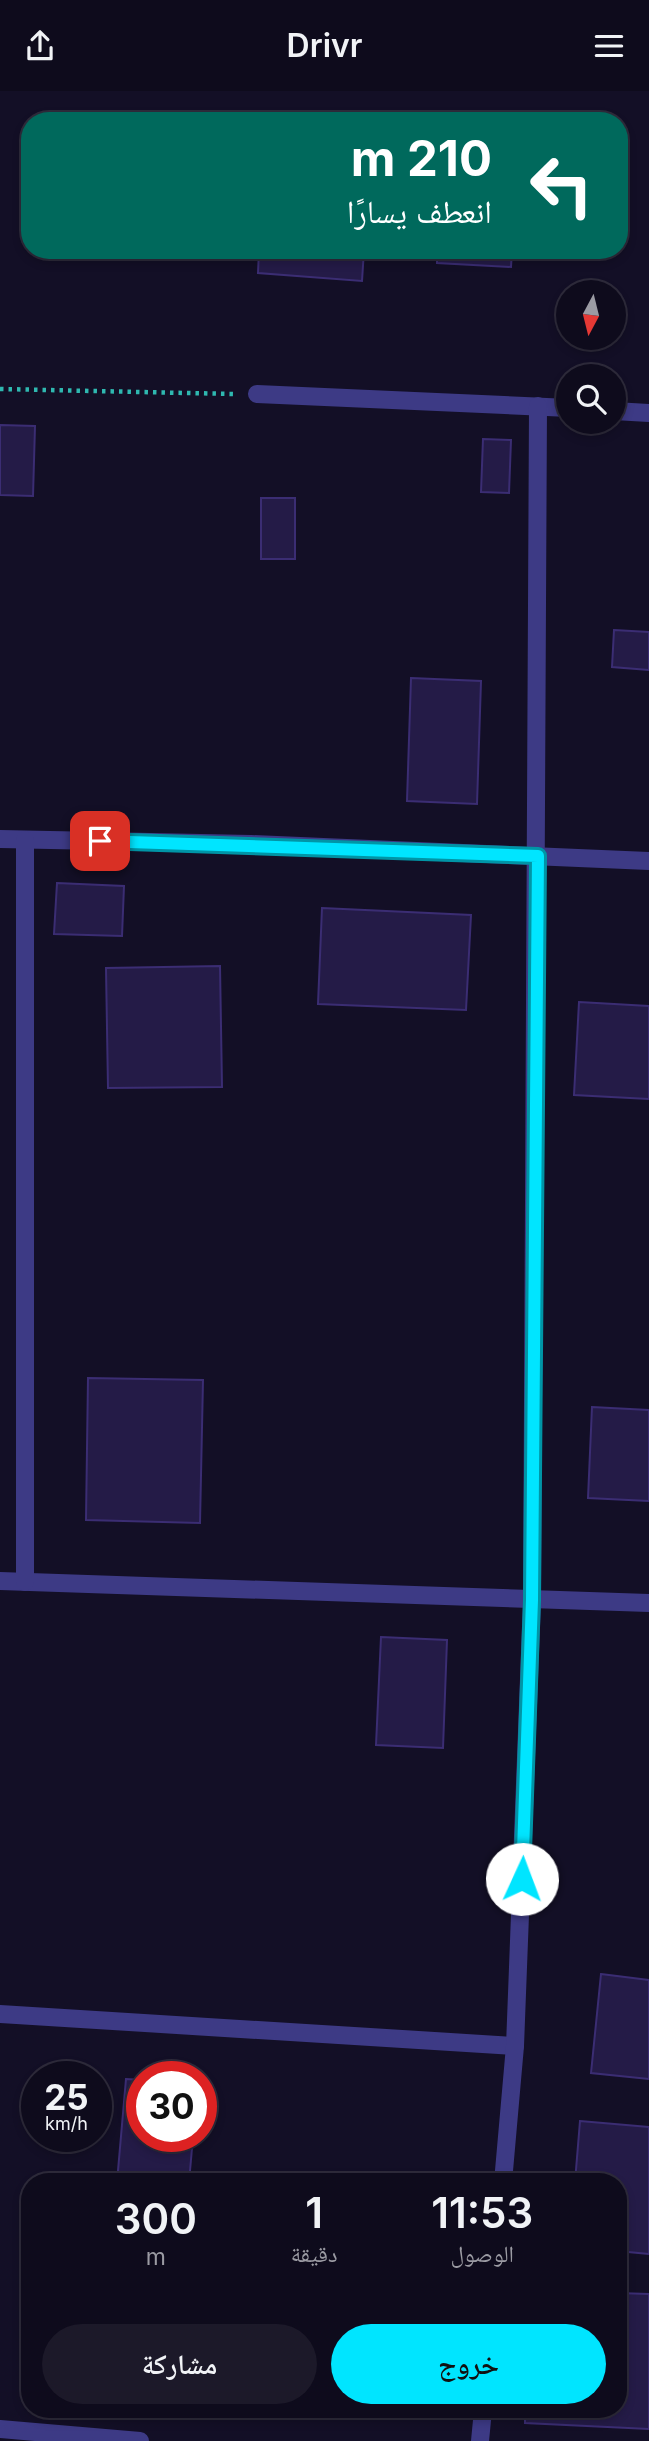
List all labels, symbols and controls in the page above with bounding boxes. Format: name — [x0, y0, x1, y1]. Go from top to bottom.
text: Drivr — [287, 26, 363, 65]
icon: share — [21, 27, 59, 65]
icon: menu — [590, 27, 628, 65]
text: 210 m — [351, 129, 492, 188]
icon: left — [516, 140, 607, 231]
text: انعطف يسارًا — [347, 192, 492, 231]
north arrow — [556, 280, 626, 350]
map controls — [556, 280, 626, 434]
button: search — [556, 364, 626, 434]
pin — [70, 811, 130, 871]
icon: arrive — [81, 822, 119, 860]
position arrow — [485, 1842, 559, 1916]
speed limit sign: 30 — [126, 2061, 217, 2152]
text: 25 — [44, 2076, 89, 2118]
text: km/h — [45, 2113, 88, 2134]
text: 1 — [305, 2187, 323, 2238]
text: 11:53 — [431, 2187, 533, 2238]
text: 300 — [115, 2193, 197, 2244]
text: دقيقة — [291, 2240, 337, 2268]
text: الوصول — [450, 2240, 514, 2268]
text: m — [146, 2243, 166, 2271]
button: مشاركة — [42, 2324, 317, 2404]
button: خروج — [331, 2324, 606, 2404]

